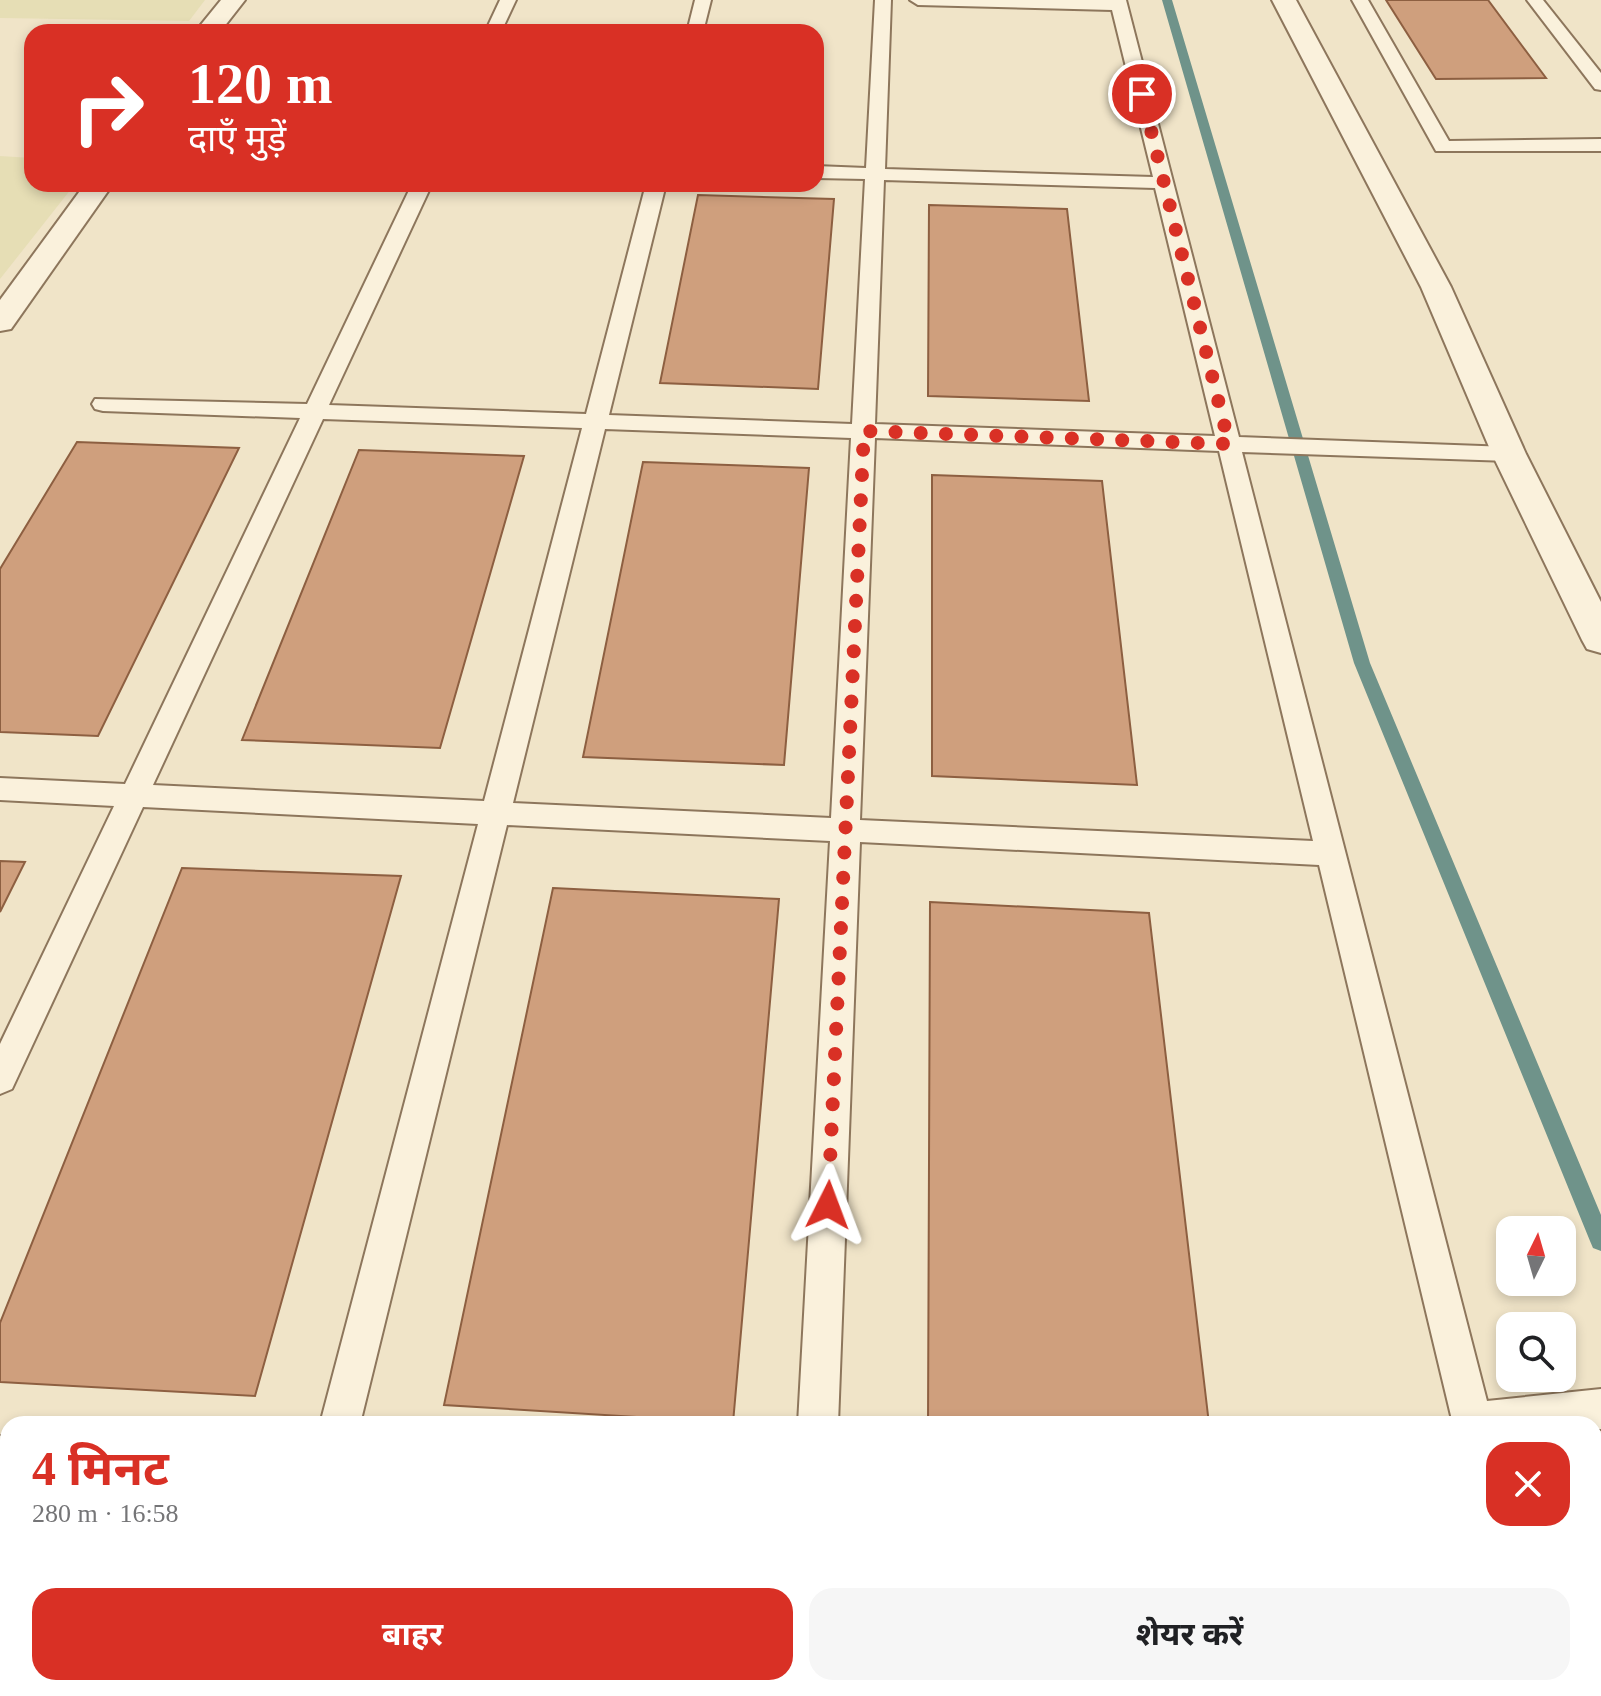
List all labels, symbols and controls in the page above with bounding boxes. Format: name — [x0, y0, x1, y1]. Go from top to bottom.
text: 120 m — [188, 53, 333, 115]
icon: right — [56, 56, 160, 160]
pin — [1108, 60, 1176, 128]
icon: arrive — [1120, 72, 1164, 116]
text: दाएँ मुड़ें — [188, 119, 286, 159]
position arrow — [786, 1163, 870, 1247]
north arrow — [1496, 1216, 1576, 1296]
map controls — [1496, 1216, 1576, 1392]
button: search — [1496, 1312, 1576, 1392]
text: 4 मिनट — [32, 1442, 169, 1495]
button: close — [1486, 1442, 1570, 1526]
text: 280 m · 16:58 — [32, 1499, 179, 1528]
button: बाहर — [32, 1588, 793, 1680]
button: शेयर करें — [809, 1588, 1570, 1680]

